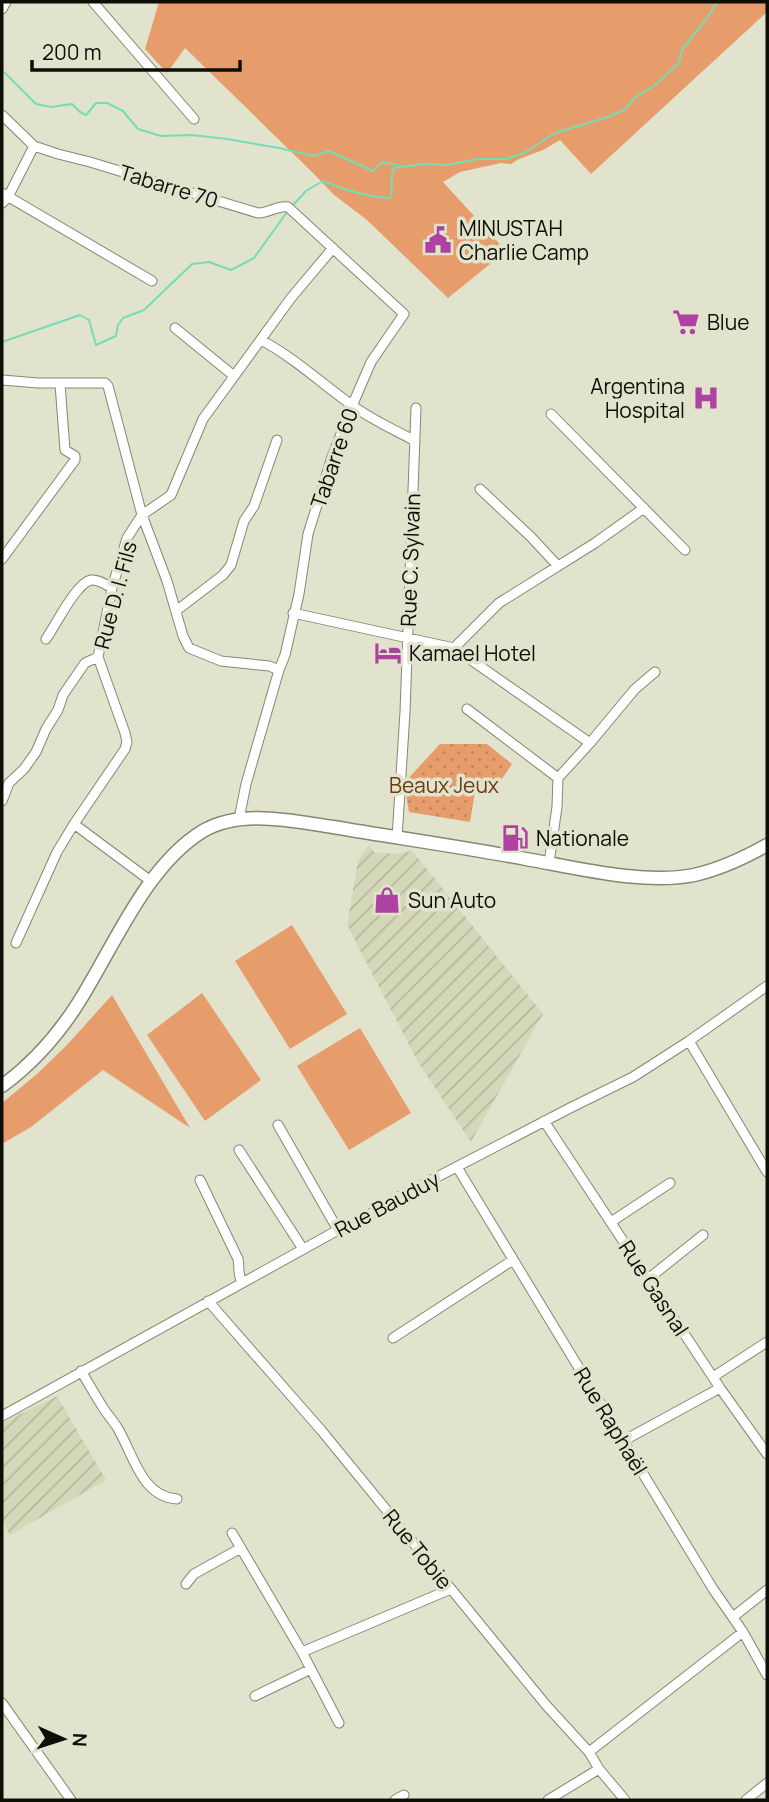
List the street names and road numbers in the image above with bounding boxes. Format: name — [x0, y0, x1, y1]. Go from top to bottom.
street label: Tabarre 70 — [116, 158, 222, 214]
street label: Tabarre 60 — [304, 404, 364, 512]
street label: Rue C. Sylvain — [394, 493, 426, 627]
street label: Rue D. I. Fils — [87, 538, 143, 652]
street label: Rue Bauduy — [330, 1165, 444, 1243]
street label: Rue Gasnal — [613, 1235, 695, 1341]
street label: Rue Raphaël — [568, 1362, 654, 1480]
street label: Rue Tobie — [377, 1503, 459, 1595]

